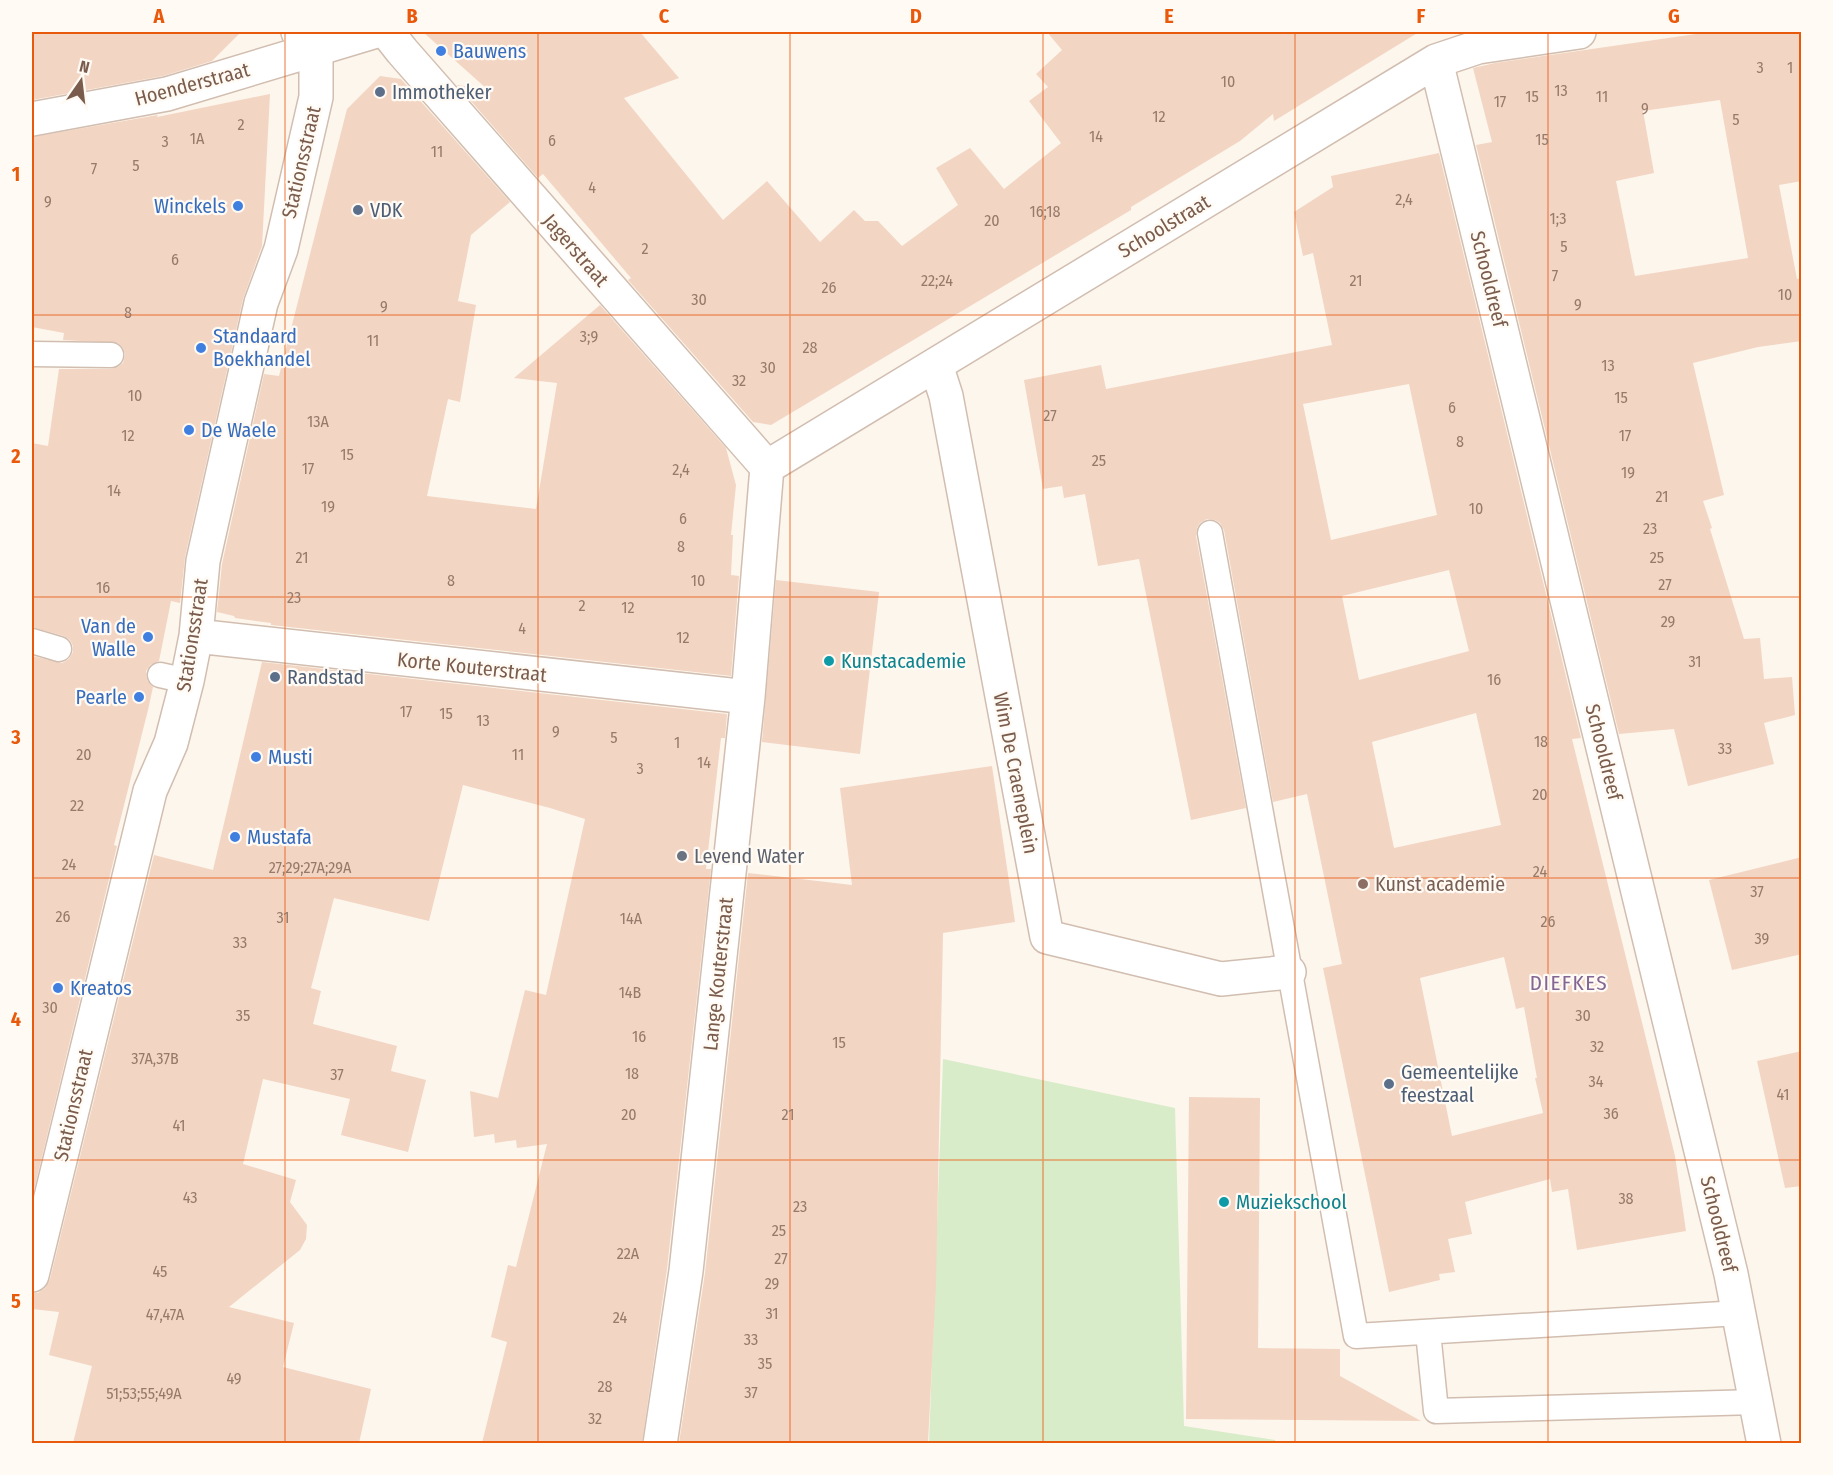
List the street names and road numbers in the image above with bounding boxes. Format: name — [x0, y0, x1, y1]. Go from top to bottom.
street label: Hoenderstraat — [132, 57, 252, 111]
street label: Stationsstraat — [276, 103, 326, 221]
street label: Schoolstraat — [1114, 189, 1215, 263]
street label: Jagerstraat — [538, 209, 614, 292]
street label: Schooldreef — [1465, 228, 1513, 331]
street label: Stationsstraat — [171, 576, 213, 693]
street label: Korte Kouterstraat — [396, 647, 548, 687]
street label: Wim De Craeneplein — [989, 690, 1043, 856]
street label: Schooldreef — [1580, 701, 1628, 804]
street label: Lange Kouterstraat — [698, 896, 738, 1052]
street label: Stationsstraat — [48, 1046, 98, 1164]
street label: Schooldreef — [1695, 1173, 1743, 1276]

